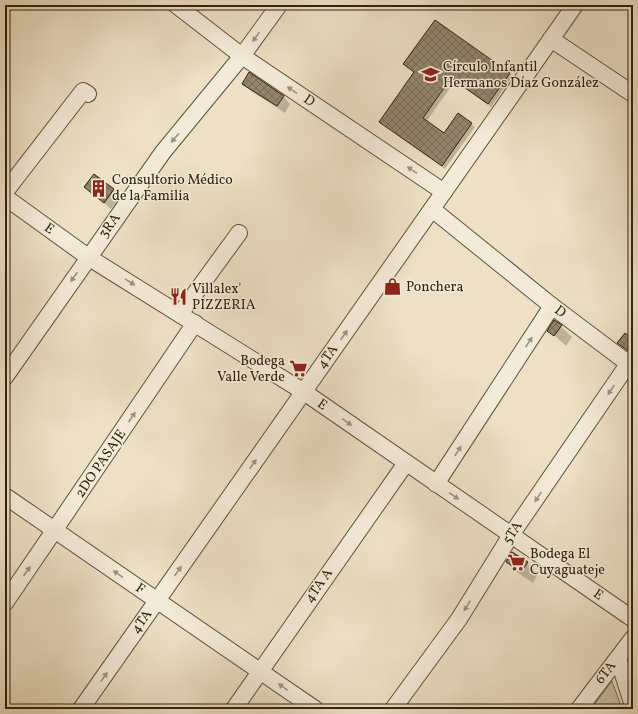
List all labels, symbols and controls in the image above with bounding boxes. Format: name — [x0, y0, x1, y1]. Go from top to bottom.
one-way arrow — [252, 31, 261, 42]
place label: Círculo Infantil Hermanos Díaz González — [443, 58, 599, 93]
school or university icon: Círculo Infantil Hermanos Díaz González — [420, 65, 440, 85]
one-way arrow — [287, 86, 297, 94]
street label: D — [299, 90, 319, 112]
one-way arrow — [170, 132, 179, 143]
one-way arrow — [407, 166, 417, 174]
place label: Consultorio Médico de la Familia — [112, 171, 233, 206]
building icon: Consultorio Médico de la Familia — [89, 178, 109, 198]
street label: 3RA — [94, 210, 126, 242]
street label: E — [40, 219, 58, 239]
one-way arrow — [70, 272, 78, 282]
shop icon: Ponchera — [383, 277, 403, 297]
place label: Ponchera — [406, 278, 463, 297]
one-way arrow — [124, 279, 136, 286]
place label: Villalex' PIZZERIA — [192, 280, 256, 315]
restaurant icon: Villalex' PIZZERIA — [169, 287, 189, 307]
street label: D — [550, 301, 570, 323]
one-way arrow — [340, 330, 348, 340]
one-way arrow — [525, 337, 533, 347]
street label: 4TA — [313, 341, 343, 373]
place label: Bodega Valle Verde — [217, 352, 285, 387]
supermarket icon: Bodega Valle Verde — [288, 359, 308, 379]
one-way arrow — [607, 384, 615, 395]
street label: E — [313, 395, 331, 415]
one-way arrow — [128, 412, 136, 423]
one-way arrow — [342, 418, 352, 426]
street label: 2DO PASAJE — [71, 426, 131, 502]
one-way arrow — [454, 446, 462, 456]
one-way arrow — [249, 459, 257, 469]
one-way arrow — [534, 491, 541, 503]
one-way arrow — [449, 492, 460, 500]
street label: 5TA — [499, 518, 528, 548]
place label: Bodega El Cuyaguateje — [530, 545, 605, 580]
supermarket icon: Bodega El Cuyaguateje — [507, 552, 527, 572]
one-way arrow — [174, 565, 183, 576]
street label: 4TA A — [300, 565, 338, 607]
one-way arrow — [23, 566, 31, 576]
one-way arrow — [113, 570, 124, 577]
street label: F — [131, 579, 149, 599]
street label: E — [589, 585, 607, 605]
one-way arrow — [463, 601, 471, 611]
street label: 4TA — [127, 606, 157, 638]
street label: 6TA — [591, 658, 621, 688]
one-way arrow — [100, 672, 108, 682]
one-way arrow — [278, 683, 289, 691]

